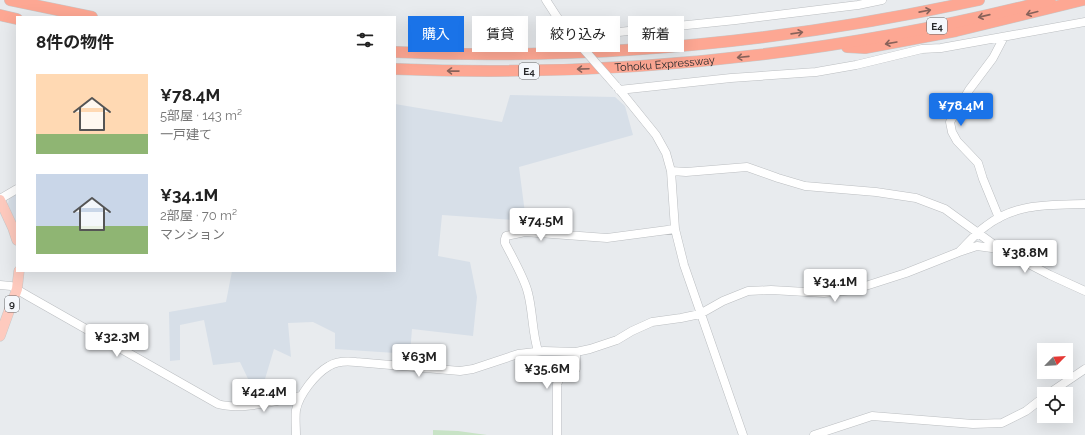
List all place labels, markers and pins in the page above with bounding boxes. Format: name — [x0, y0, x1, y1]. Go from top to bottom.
pin: ¥78.4M — [928, 93, 994, 127]
pin: ¥74.5M — [508, 208, 574, 242]
pin: ¥38.8M — [992, 240, 1058, 274]
pin: ¥34.1M — [802, 269, 868, 303]
pin: ¥32.3M — [84, 324, 150, 358]
pin: ¥63M — [395, 344, 443, 378]
pin: ¥35.6M — [514, 356, 580, 390]
pin: ¥42.4M — [231, 379, 297, 413]

